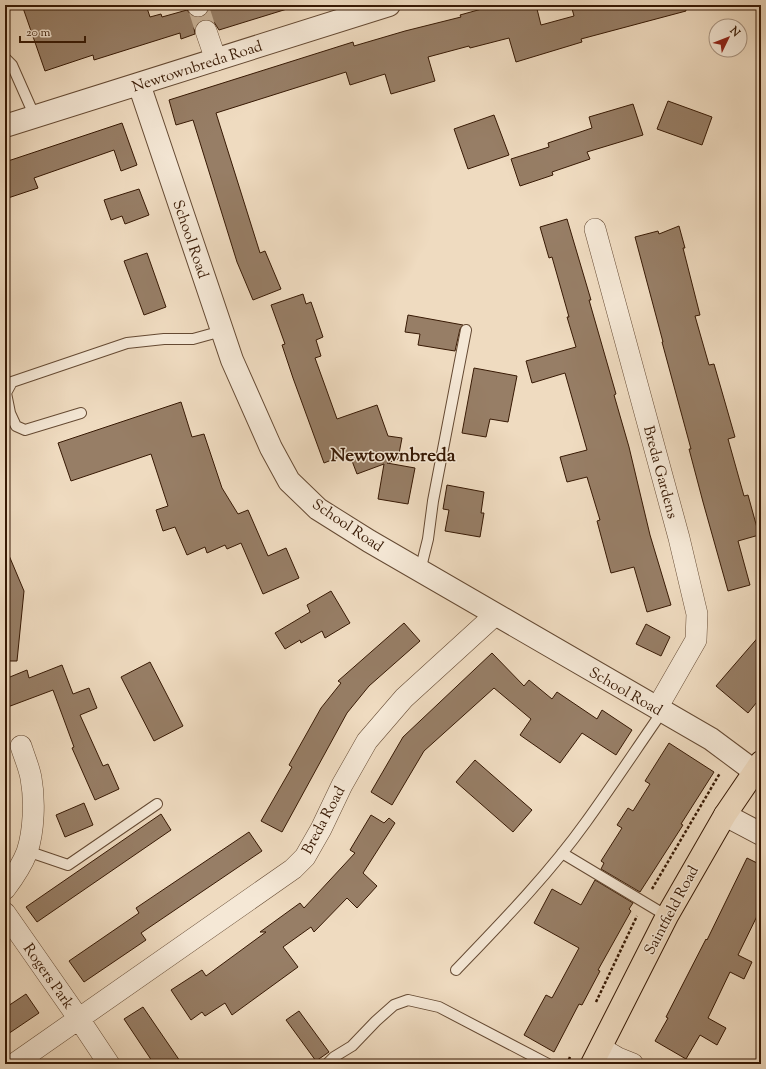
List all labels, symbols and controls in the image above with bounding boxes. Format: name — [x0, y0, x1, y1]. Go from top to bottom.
scale bar — [20, 18, 85, 44]
north arrow — [708, 18, 748, 58]
text: N — [725, 22, 744, 41]
text: 20 m — [26, 24, 51, 42]
street label: Newtownbreda Road — [130, 36, 266, 98]
street label: School Road — [166, 197, 213, 282]
street label: Breda Gardens — [637, 424, 682, 521]
district label: Newtownbreda — [330, 443, 456, 470]
street label: School Road — [307, 495, 387, 558]
street label: School Road — [585, 663, 666, 722]
street label: Breda Road — [298, 782, 351, 858]
street label: Saintfield Road — [640, 862, 705, 959]
street label: Rogers Park — [17, 940, 78, 1014]

